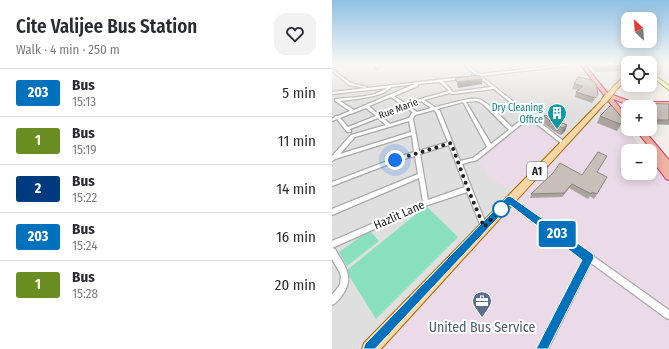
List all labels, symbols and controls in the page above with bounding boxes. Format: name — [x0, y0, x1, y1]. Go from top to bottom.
north arrow — [621, 12, 657, 48]
map controls — [621, 12, 657, 180]
button: heart — [274, 13, 316, 55]
text: Cite Valijee Bus Station — [16, 15, 197, 38]
text: Walk · 4 min · 250 m — [16, 42, 120, 57]
button: locate — [621, 56, 657, 92]
text: Bus — [72, 76, 95, 94]
text: 203 — [28, 84, 48, 101]
text: 5 min — [282, 84, 316, 102]
text: 15:13 — [72, 94, 96, 109]
street label: Rue Marie — [377, 96, 420, 122]
button: + — [621, 100, 657, 136]
place label: Dry Cleaning Office — [492, 102, 543, 126]
building icon: Dry Cleaning Office — [546, 102, 568, 130]
text: Bus — [72, 124, 95, 142]
text: 1 — [35, 132, 41, 149]
text: 11 min — [278, 132, 316, 150]
text: 15:19 — [72, 142, 97, 157]
button: − — [621, 144, 657, 180]
your location — [385, 150, 405, 170]
road number: A1 — [527, 162, 547, 180]
text: Bus — [72, 172, 95, 190]
text: 2 — [35, 180, 41, 197]
text: 14 min — [276, 180, 316, 198]
text: 15:22 — [72, 190, 97, 205]
street label: Hazlit Lane — [371, 198, 427, 232]
unlabelled marker — [492, 200, 510, 218]
text: Bus — [72, 220, 95, 238]
line badge: 203 — [534, 221, 580, 247]
text: 203 — [547, 225, 567, 242]
text: 203 — [28, 228, 48, 245]
text: 16 min — [276, 228, 316, 246]
text: 15:24 — [72, 238, 98, 253]
text: Bus — [72, 268, 95, 286]
text: 1 — [35, 276, 41, 293]
text: 20 min — [275, 276, 316, 294]
text: 15:28 — [72, 286, 98, 301]
office icon: United Bus Service — [471, 290, 493, 318]
place label: United Bus Service — [429, 319, 535, 336]

